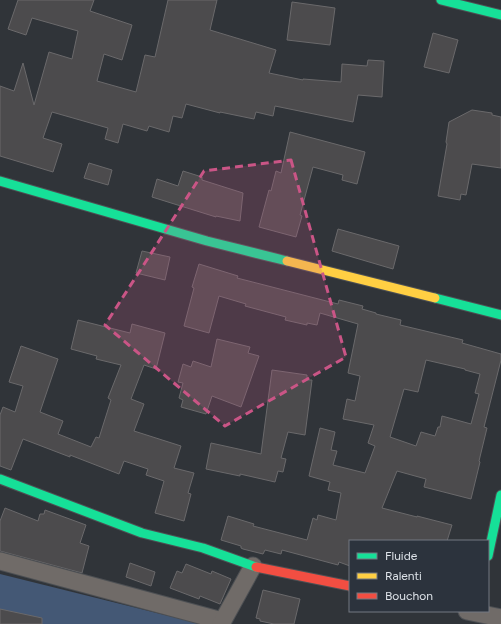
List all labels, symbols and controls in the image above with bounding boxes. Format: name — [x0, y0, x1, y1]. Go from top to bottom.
legend — [349, 540, 489, 612]
text: Fluide — [385, 549, 418, 563]
text: Ralenti — [385, 569, 422, 583]
text: Bouchon — [385, 589, 433, 603]

